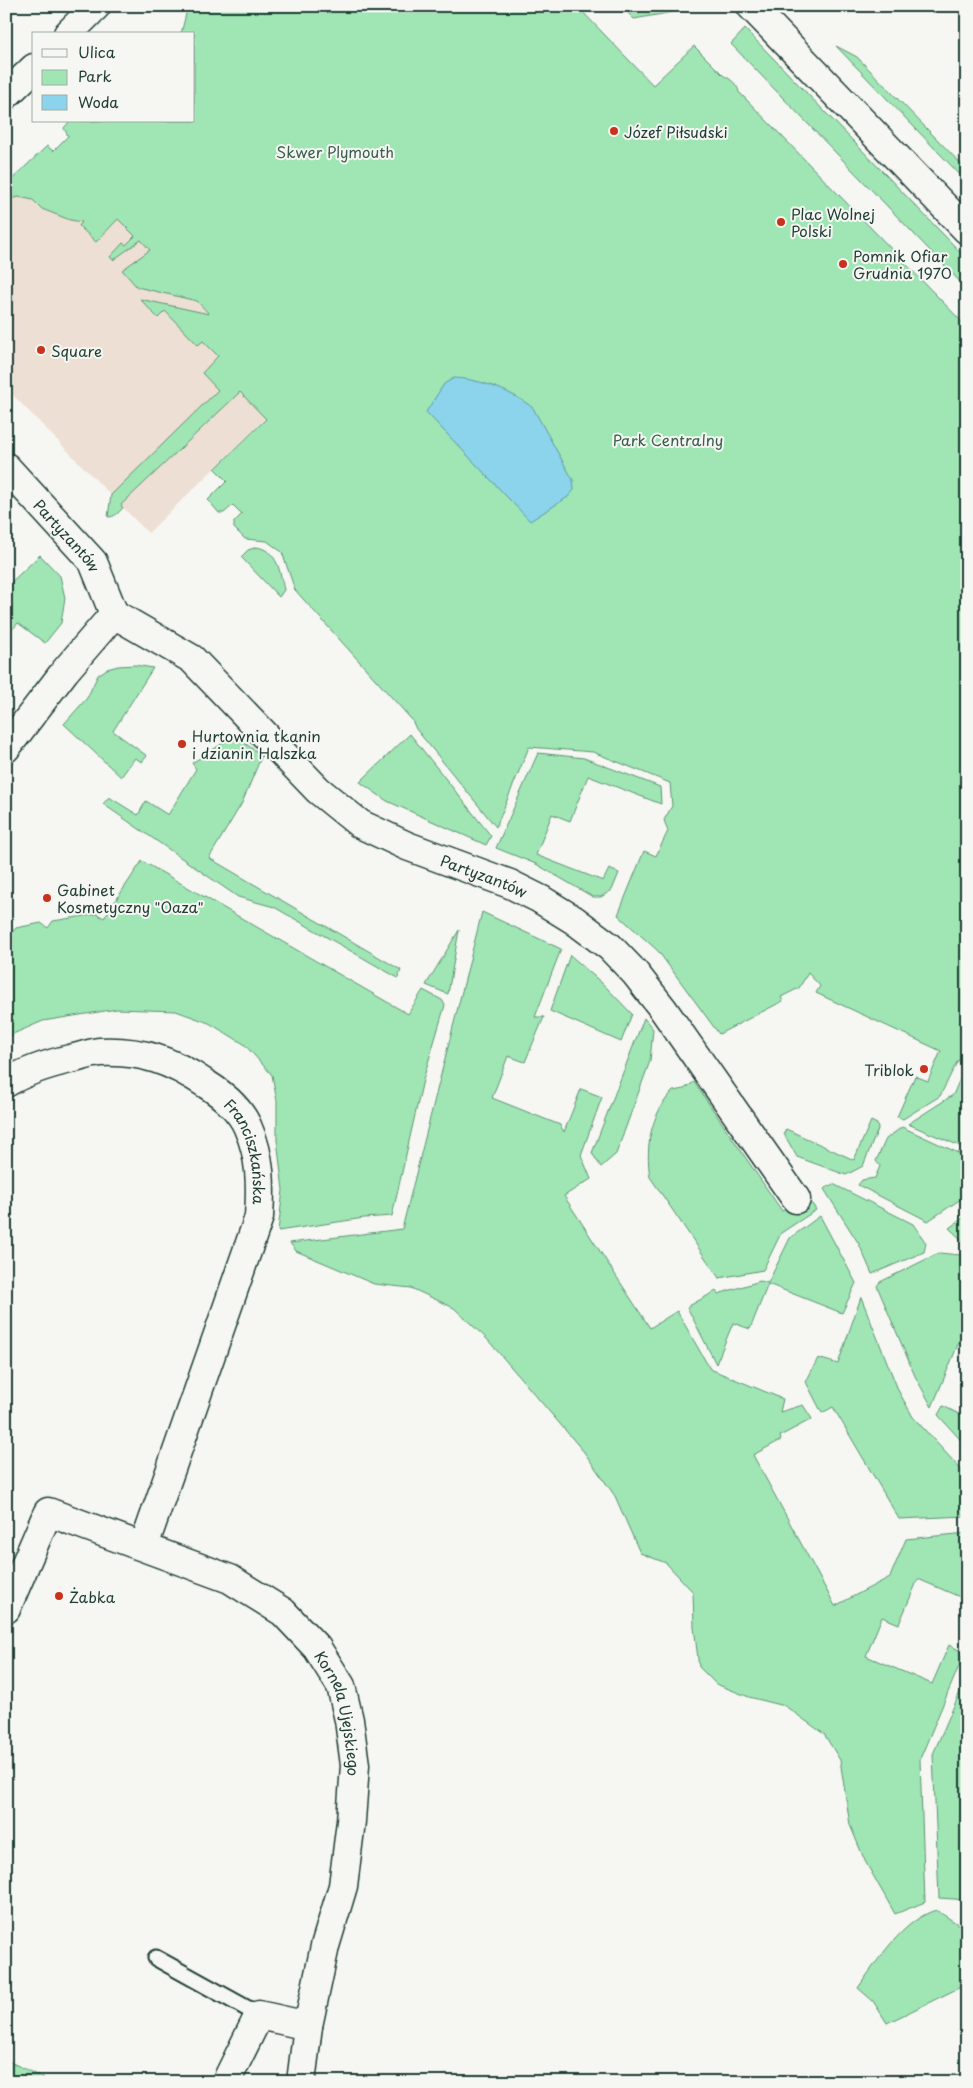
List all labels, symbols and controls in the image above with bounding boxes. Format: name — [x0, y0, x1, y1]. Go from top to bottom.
legend — [32, 32, 195, 122]
text: Ulica — [78, 40, 116, 63]
text: Park — [78, 64, 112, 87]
text: Woda — [78, 90, 119, 113]
place label: Józef Piłsudski — [624, 120, 728, 143]
marker: Józef Piłsudski — [608, 125, 620, 137]
park label: Skwer Plymouth — [276, 140, 394, 163]
place label: Plac Wolnej Polski — [791, 202, 875, 242]
marker: Plac Wolnej Polski — [775, 216, 787, 228]
place label: Pomnik Ofiar Grudnia 1970 — [853, 244, 952, 284]
marker: Pomnik Ofiar Grudnia 1970 — [837, 258, 849, 270]
place label: Square — [51, 339, 102, 362]
marker: Square — [35, 344, 47, 356]
park label: Park Centralny — [613, 428, 723, 451]
street label: Partyzantów — [29, 493, 107, 575]
place label: Hurtownia tkanin i dzianin Halszka — [192, 724, 321, 764]
marker: Hurtownia tkanin i dzianin Halszka — [176, 738, 188, 750]
street label: Partyzantów — [437, 848, 532, 903]
place label: Gabinet Kosmetyczny "Oaza" — [57, 878, 204, 918]
marker: Gabinet Kosmetyczny "Oaza" — [41, 892, 53, 904]
place label: Triblok — [864, 1058, 915, 1081]
marker: Triblok — [918, 1063, 930, 1075]
street label: Franciszkańska — [220, 1092, 271, 1206]
place label: Żabka — [69, 1585, 116, 1608]
marker: Żabka — [53, 1590, 65, 1602]
street label: Kornela Ujejskiego — [310, 1646, 367, 1777]

